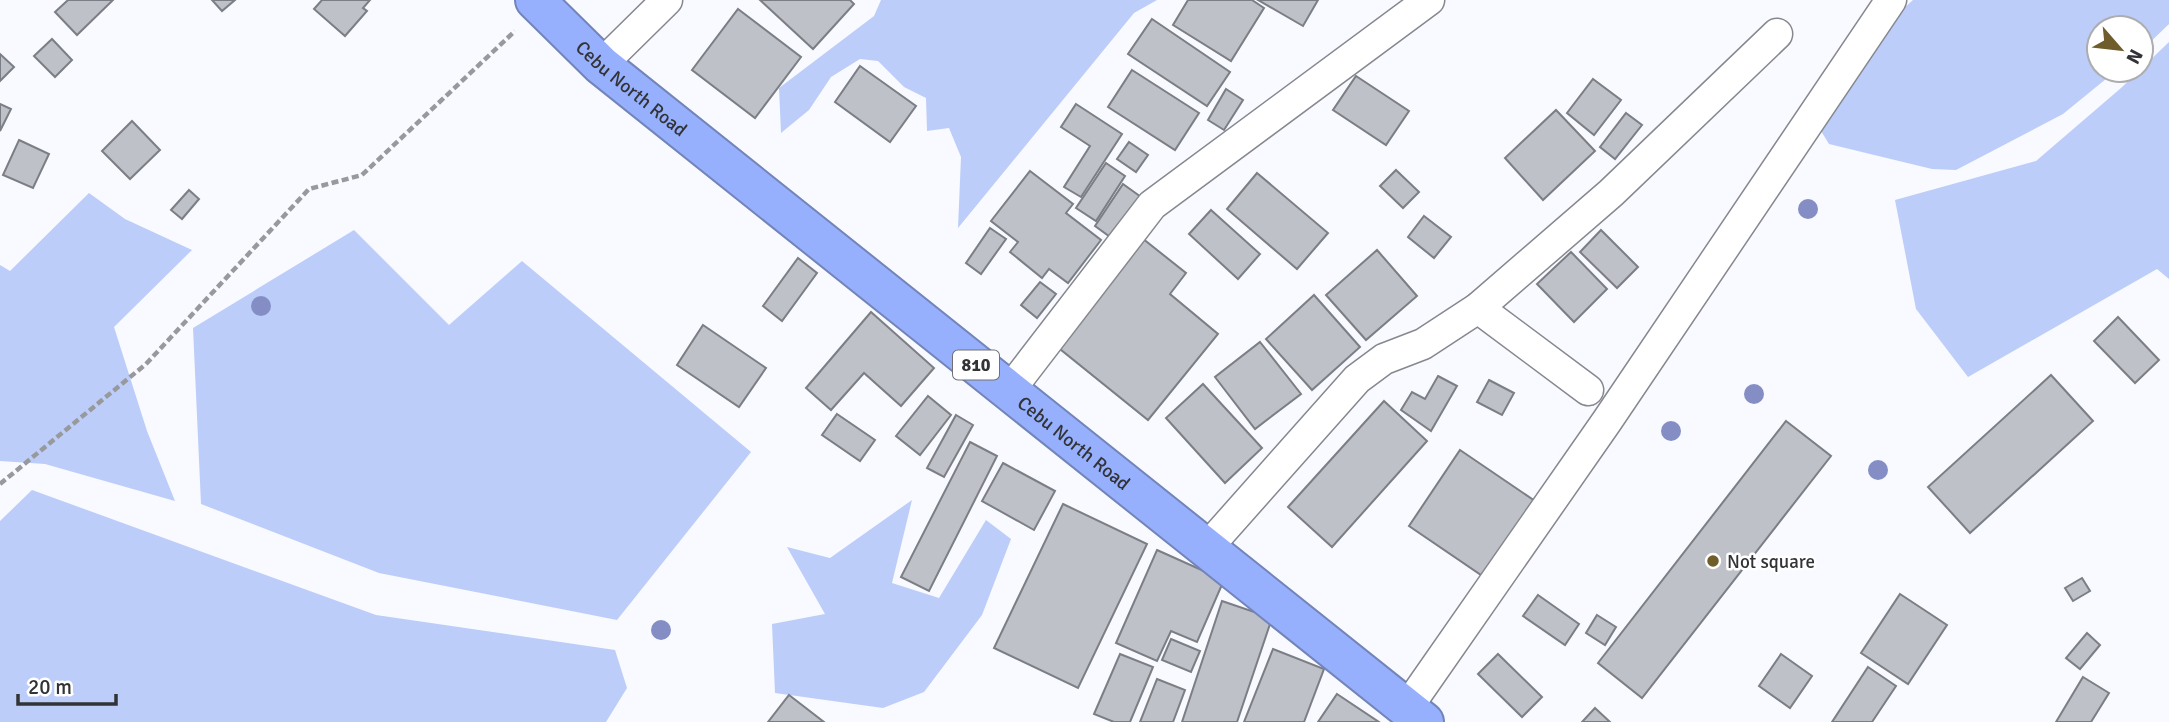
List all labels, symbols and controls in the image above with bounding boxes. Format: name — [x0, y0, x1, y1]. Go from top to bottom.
north arrow — [2085, 14, 2155, 84]
street label: Cebu North Road — [570, 36, 692, 142]
text: N — [2120, 45, 2148, 68]
road number: 810 — [953, 351, 999, 380]
street label: Cebu North Road — [1012, 391, 1135, 496]
place label: Not square — [1727, 550, 1815, 574]
marker: Not square — [1705, 553, 1721, 569]
scale bar — [18, 662, 116, 706]
text: 20 m — [28, 674, 72, 700]

